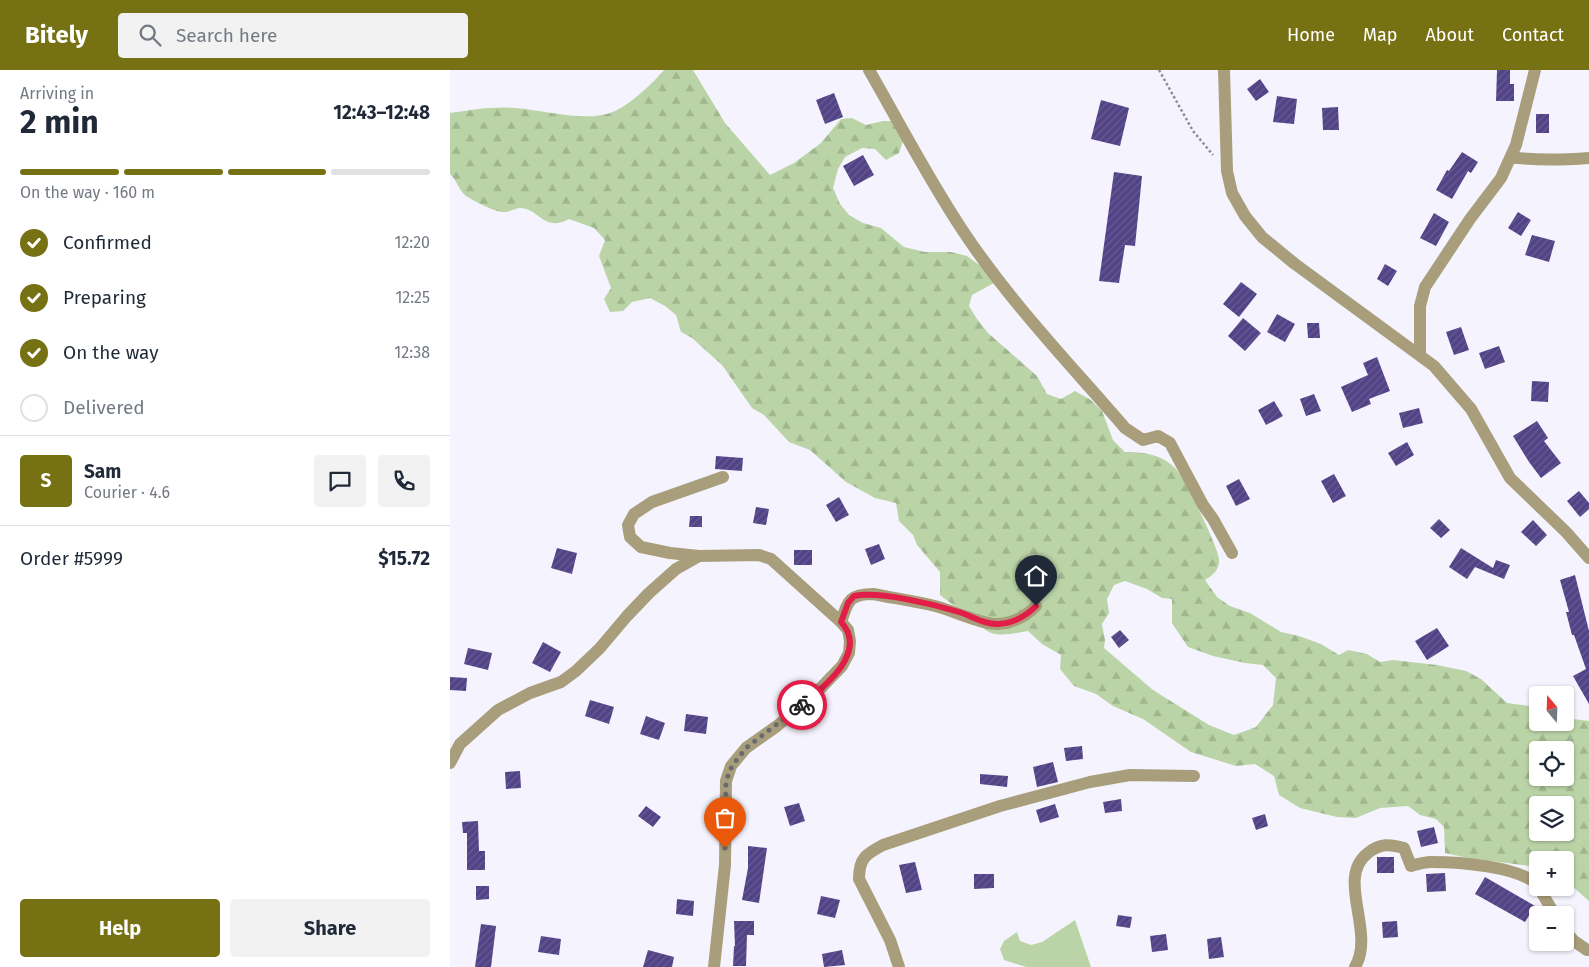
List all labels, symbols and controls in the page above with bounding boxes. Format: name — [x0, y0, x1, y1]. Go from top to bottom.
search box — [118, 13, 468, 58]
text: Bitely — [25, 21, 88, 49]
icon: search — [136, 21, 164, 49]
text: Search here — [176, 24, 277, 47]
text: Home — [1287, 24, 1335, 46]
text: Map — [1363, 24, 1397, 46]
text: About — [1425, 24, 1474, 46]
text: Contact — [1502, 24, 1564, 46]
text: Arriving in — [20, 84, 94, 103]
text: 12:43–12:48 — [333, 101, 430, 124]
text: 2 min — [20, 103, 99, 141]
text: On the way · 160 m — [20, 183, 155, 202]
icon: check — [20, 229, 48, 257]
text: Confirmed — [63, 231, 152, 254]
text: 12:20 — [394, 233, 430, 252]
icon: check — [20, 284, 48, 312]
text: Preparing — [63, 286, 146, 309]
text: 12:25 — [395, 288, 430, 307]
icon: check — [20, 339, 48, 367]
text: On the way — [63, 341, 159, 364]
text: 12:38 — [394, 343, 430, 362]
text: Delivered — [63, 396, 145, 419]
button: chat — [314, 455, 366, 507]
button: phone — [378, 455, 430, 507]
text: Sam — [84, 460, 121, 483]
text: S — [41, 469, 51, 492]
text: Courier · 4.6 — [84, 483, 170, 502]
text: Order #5999 — [20, 547, 123, 570]
text: $15.72 — [378, 547, 430, 570]
pin — [1015, 555, 1057, 606]
icon: home — [1022, 562, 1050, 590]
courier — [777, 680, 827, 730]
north arrow — [1529, 686, 1574, 731]
map controls — [1529, 686, 1574, 951]
icon: bike — [788, 691, 816, 719]
button: locate — [1529, 741, 1574, 786]
button: layers — [1529, 796, 1574, 841]
pin — [704, 797, 746, 848]
icon: bag — [711, 804, 739, 832]
button: + — [1529, 851, 1574, 896]
button: Help — [20, 899, 220, 957]
button: Share — [230, 899, 430, 957]
button: − — [1529, 906, 1574, 951]

